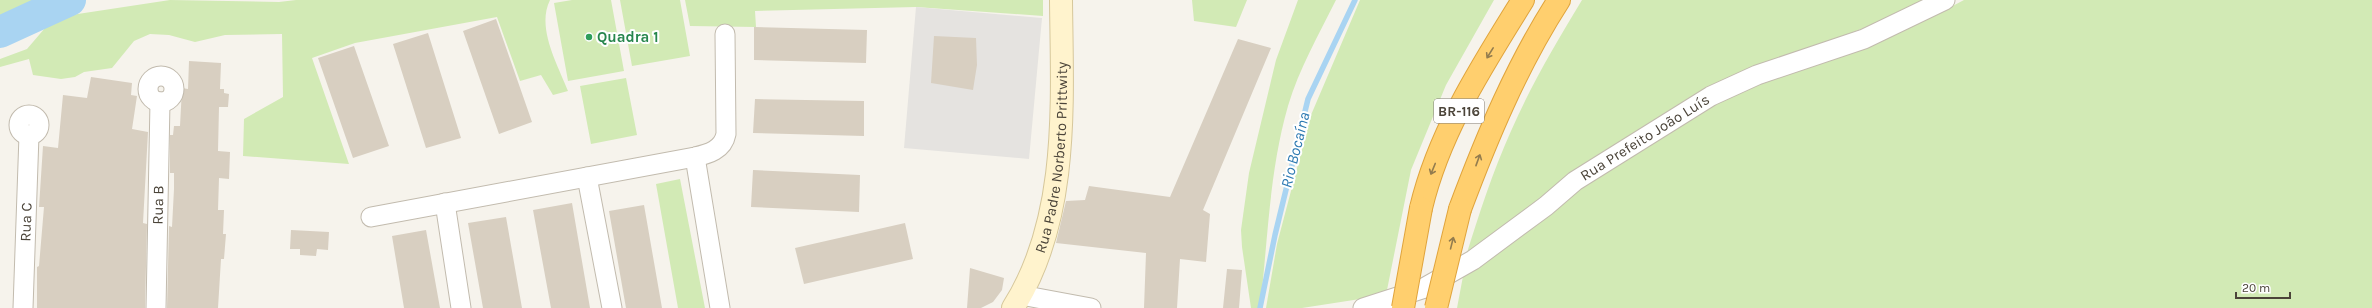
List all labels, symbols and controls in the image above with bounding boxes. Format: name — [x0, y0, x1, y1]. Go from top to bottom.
place label: Quadra 1 — [597, 28, 659, 46]
marker: Quadra 1 — [584, 32, 594, 42]
one-way arrow — [1486, 47, 1494, 58]
street label: Rua Padre Norberto Prittwity — [1031, 62, 1071, 256]
street label: Rua Prefeito João Luís — [1577, 90, 1713, 185]
road number: BR-116 — [1434, 99, 1484, 123]
water label: Rio Bocaína — [1276, 110, 1314, 190]
one-way arrow — [1475, 154, 1483, 166]
one-way arrow — [1428, 163, 1436, 175]
street label: Rua B — [149, 185, 167, 225]
street label: Rua C — [16, 202, 36, 242]
one-way arrow — [1449, 237, 1456, 250]
scale bar — [2236, 274, 2290, 300]
text: 20 m — [2242, 281, 2270, 295]

